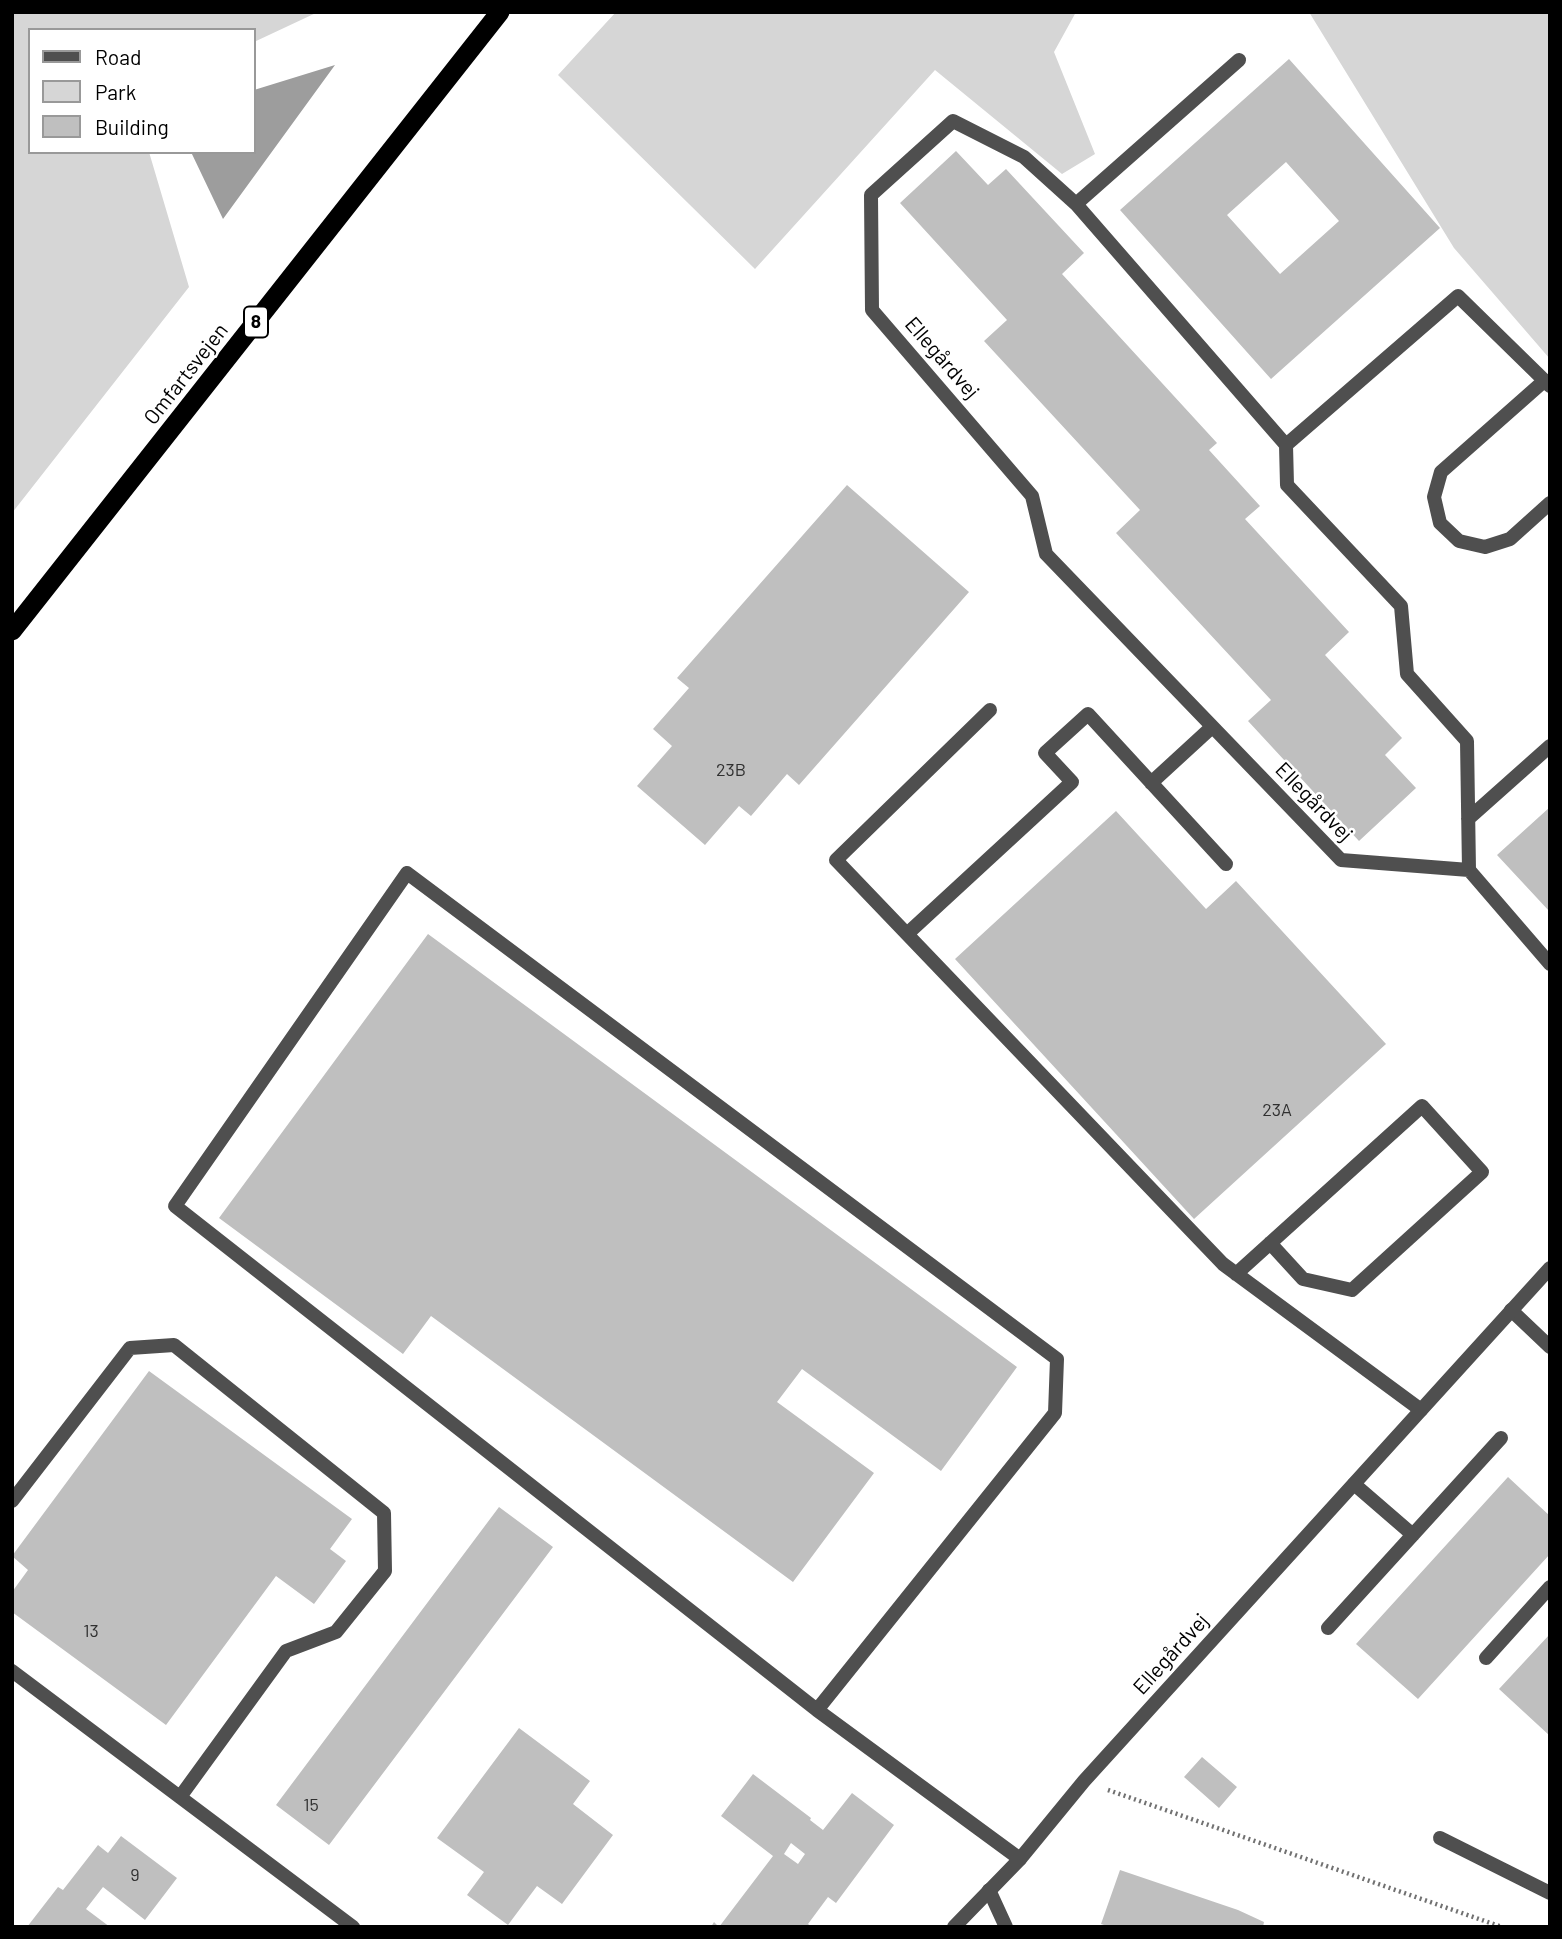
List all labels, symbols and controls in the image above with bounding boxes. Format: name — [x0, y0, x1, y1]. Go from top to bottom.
legend — [28, 28, 256, 154]
text: Road — [95, 44, 141, 69]
text: Park — [95, 79, 136, 104]
text: Building — [95, 114, 169, 139]
road number: 8 — [244, 306, 268, 338]
street label: Ellegårdvej — [900, 312, 984, 404]
street label: Omfartsvejen — [139, 318, 233, 430]
street label: Ellegårdvej — [1270, 757, 1358, 847]
house number: 23B — [716, 759, 746, 781]
house number: 23A — [1262, 1099, 1292, 1121]
street label: Ellegårdvej — [1128, 1608, 1214, 1700]
house number: 13 — [83, 1620, 99, 1642]
house number: 15 — [303, 1794, 319, 1816]
house number: 9 — [130, 1864, 140, 1886]

